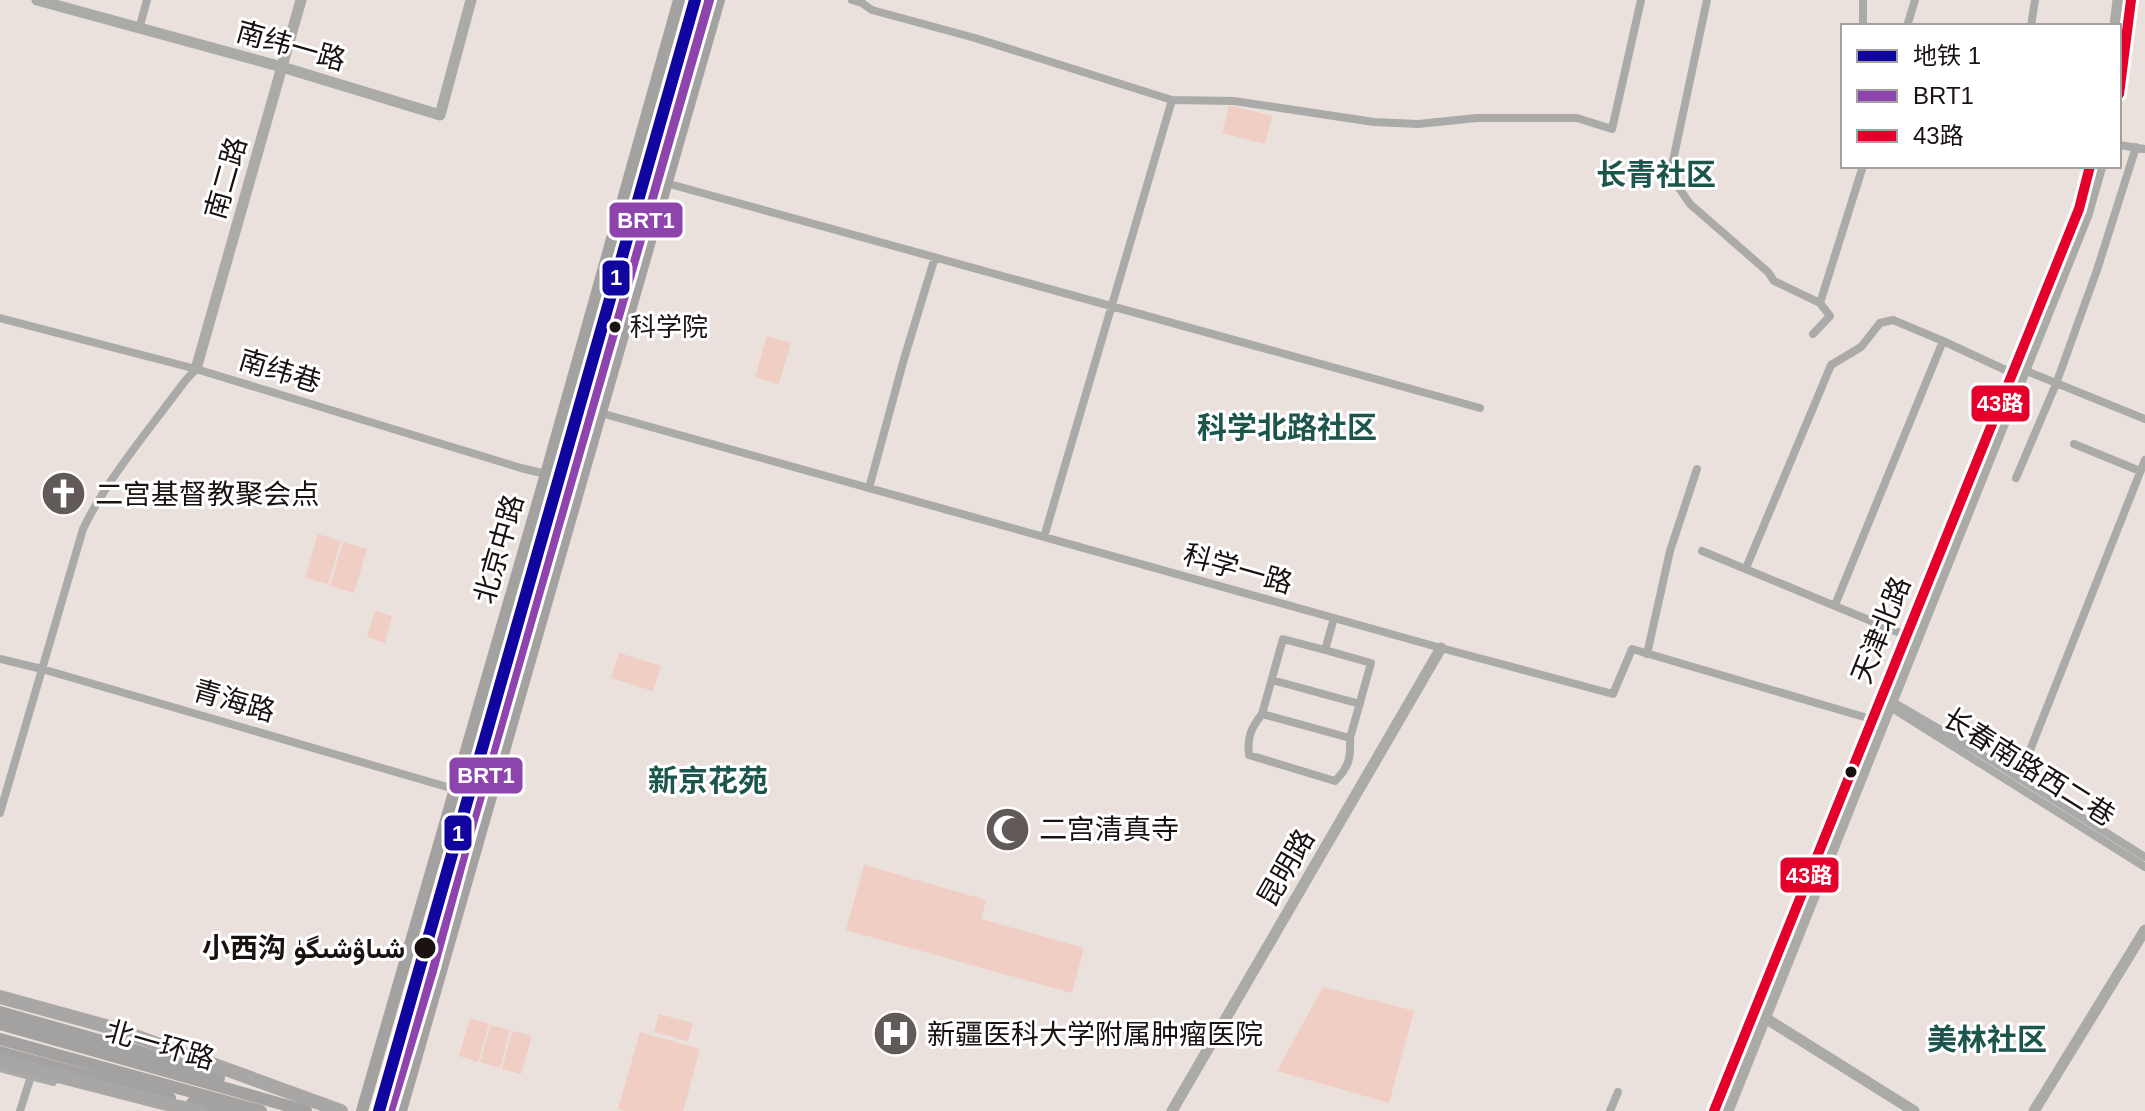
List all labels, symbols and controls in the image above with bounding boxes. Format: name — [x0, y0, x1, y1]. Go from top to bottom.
street label: 南纬一路 — [233, 16, 349, 76]
legend — [1841, 24, 2121, 168]
text: 地铁 1 — [1913, 42, 1981, 69]
text: BRT1 — [1913, 82, 1974, 109]
text: 43路 — [1913, 122, 1964, 149]
street label: 南二路 — [200, 133, 252, 223]
district label: 长青社区 — [1596, 158, 1716, 191]
line badge: BRT1 — [608, 201, 684, 239]
text: BRT1 — [617, 208, 675, 233]
line badge: 1 — [601, 259, 631, 297]
text: 1 — [610, 265, 622, 290]
place label: 科学院 — [630, 312, 708, 342]
marker: 科学院 — [607, 319, 623, 335]
street label: 南纬巷 — [235, 344, 325, 398]
line badge: 43路 — [1970, 384, 2031, 423]
text: 43路 — [1977, 391, 2023, 416]
district label: 科学北路社区 — [1197, 411, 1377, 444]
church icon: 二宫基督教聚会点 — [40, 470, 88, 518]
place label: 二宫基督教聚会点 — [95, 479, 319, 510]
street label: 北京中路 — [469, 491, 529, 607]
street label: 科学一路 — [1180, 539, 1296, 599]
street label: 天津北路 — [1846, 572, 1916, 688]
street label: 青海路 — [189, 675, 279, 727]
street label: 长春南路西二巷 — [1938, 702, 2120, 832]
line badge: BRT1 — [448, 756, 524, 795]
text: BRT1 — [457, 763, 515, 788]
district label: 新京花苑 — [648, 764, 768, 797]
unlabelled marker — [1843, 764, 1859, 780]
mosque icon: 二宫清真寺 — [984, 805, 1032, 853]
line badge: 1 — [443, 814, 473, 852]
place label: 二宫清真寺 — [1039, 814, 1179, 845]
text: 1 — [452, 821, 464, 846]
street label: 昆明路 — [1252, 824, 1320, 912]
line badge: 43路 — [1779, 856, 1840, 894]
text: 43路 — [1786, 863, 1832, 888]
place label: 小西沟 شىاۋشىگۈ — [202, 933, 405, 966]
marker: 小西沟 شىاۋشىگۈ — [412, 935, 438, 961]
hospital icon: 新疆医科大学附属肿瘤医院 — [872, 1010, 920, 1058]
street label: 北一环路 — [102, 1015, 218, 1075]
place label: 新疆医科大学附属肿瘤医院 — [927, 1019, 1263, 1050]
district label: 美林社区 — [1927, 1023, 2047, 1056]

